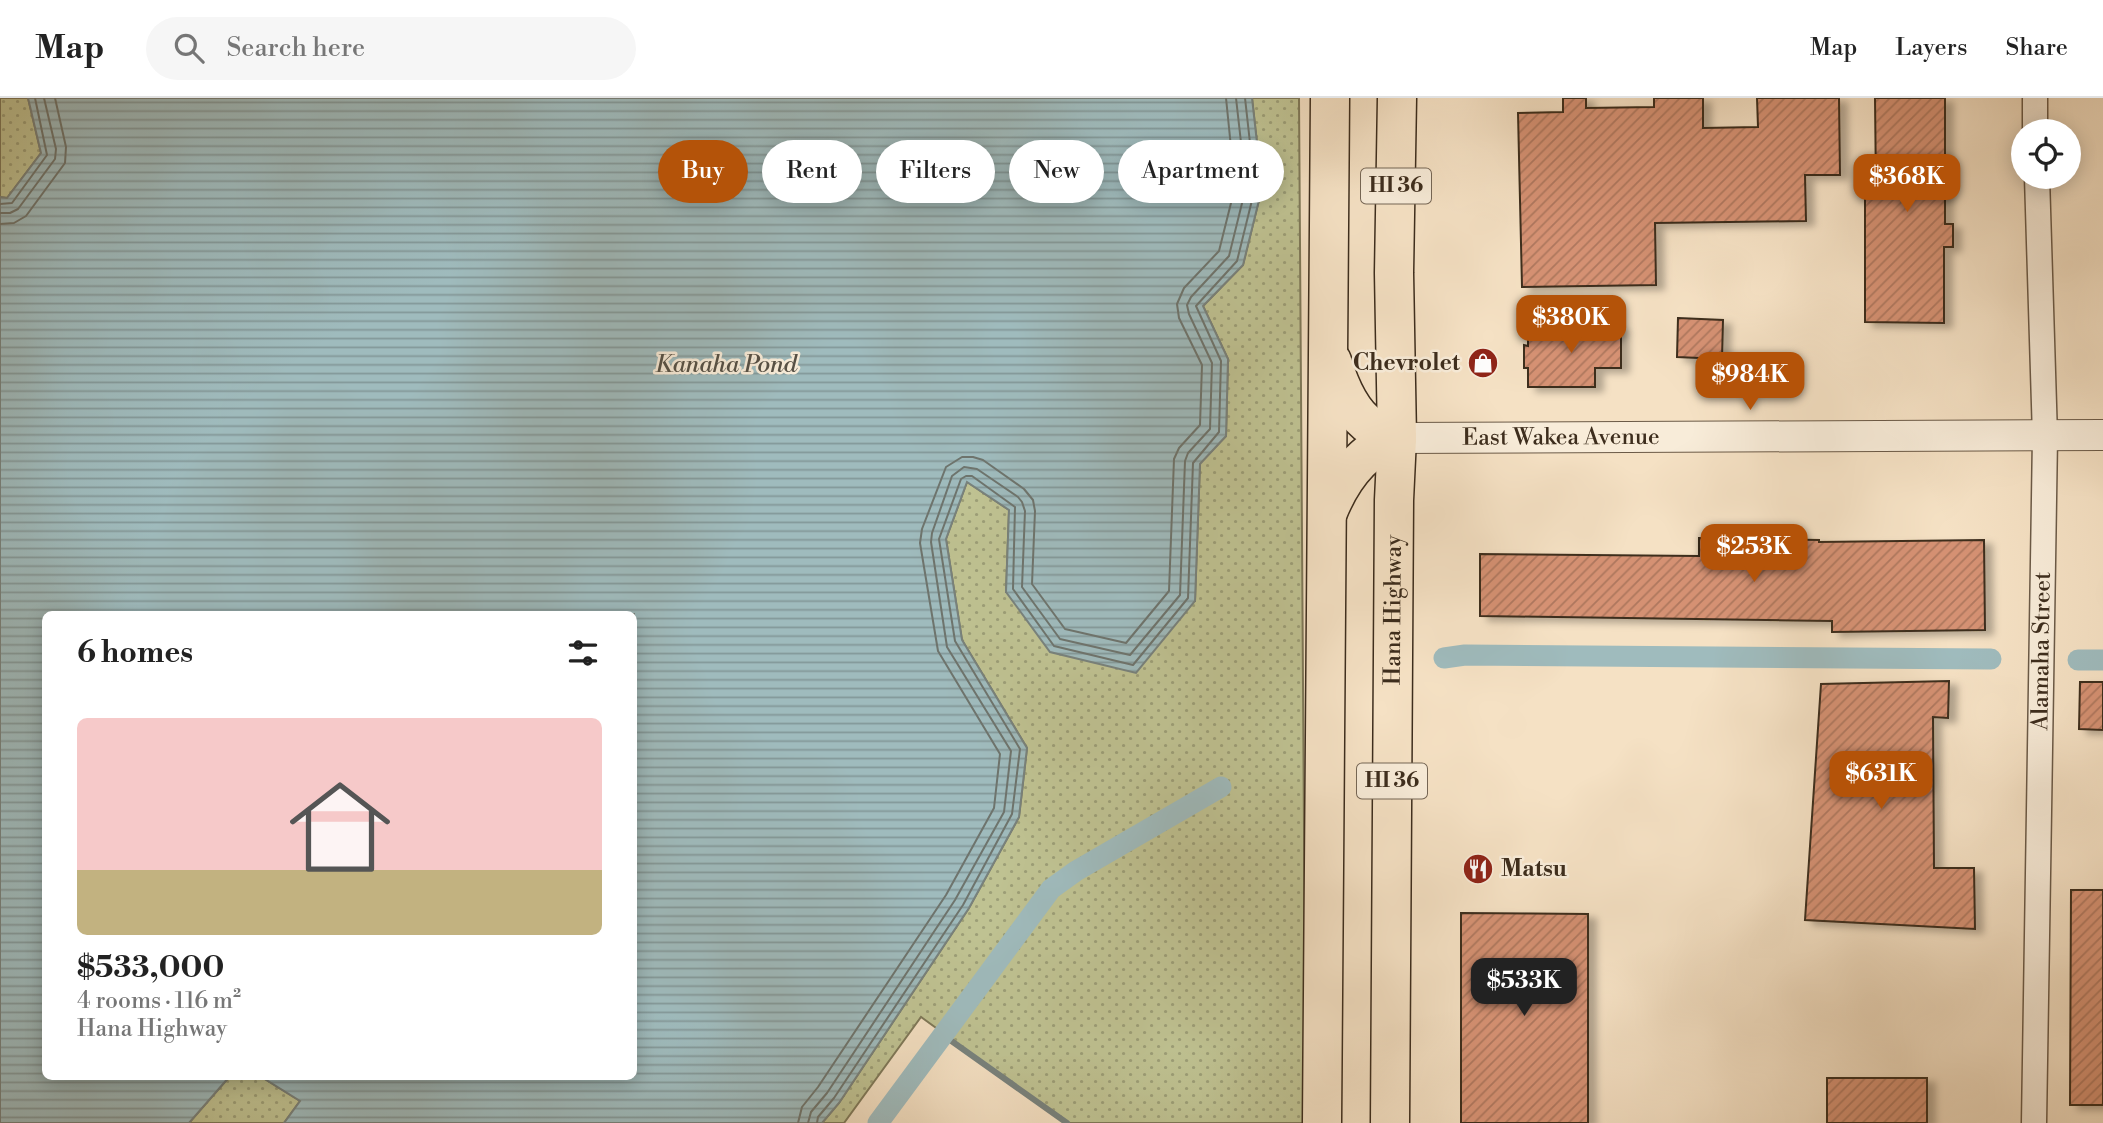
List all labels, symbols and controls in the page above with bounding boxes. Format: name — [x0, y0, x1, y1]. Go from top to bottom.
search box — [146, 17, 636, 80]
text: Map — [35, 28, 104, 69]
icon: search — [170, 29, 208, 67]
text: Search here — [226, 32, 365, 64]
text: Map — [1810, 33, 1857, 63]
text: Layers — [1895, 33, 1967, 63]
text: Share — [2005, 33, 2068, 63]
map controls — [2011, 119, 2081, 189]
button: locate — [2011, 119, 2081, 189]
chip: Buy — [658, 140, 748, 203]
chip: Rent — [762, 140, 862, 203]
chip: Filters — [876, 140, 995, 203]
chip: New — [1009, 140, 1104, 203]
chip: Apartment — [1118, 140, 1284, 203]
pin: $368K — [1858, 155, 1956, 214]
text: $368K — [1869, 163, 1945, 191]
road number: HI 36 — [1361, 168, 1431, 204]
pin: $380K — [1522, 296, 1620, 355]
text: $380K — [1532, 304, 1610, 332]
shop icon: Chevrolet — [1466, 346, 1500, 380]
place label: Chevrolet — [1353, 349, 1461, 377]
water label: Kanaha Pond — [655, 350, 799, 380]
pin: $984K — [1701, 352, 1799, 412]
text: $984K — [1711, 361, 1789, 389]
street label: East Wakea Avenue — [1462, 423, 1660, 452]
pin: $253K — [1705, 524, 1803, 584]
text: $253K — [1717, 533, 1791, 561]
street label: Hana Highway — [1379, 534, 1408, 685]
street label: Alamaha Street — [2026, 572, 2057, 732]
text: 6 homes — [77, 634, 193, 672]
icon: filters — [564, 634, 602, 672]
pin: $631K — [1832, 752, 1930, 811]
text: $631K — [1845, 760, 1917, 788]
icon: home — [277, 764, 403, 890]
road number: HI 36 — [1357, 764, 1427, 798]
restaurant icon: Matsu — [1461, 852, 1495, 886]
place label: Matsu — [1501, 855, 1567, 883]
text: $533,000 — [77, 949, 224, 987]
pin: $533K — [1475, 958, 1573, 1018]
text: $533K — [1487, 967, 1561, 995]
text: 4 rooms · 116 m² — [77, 987, 241, 1015]
text: Hana Highway — [77, 1015, 227, 1043]

